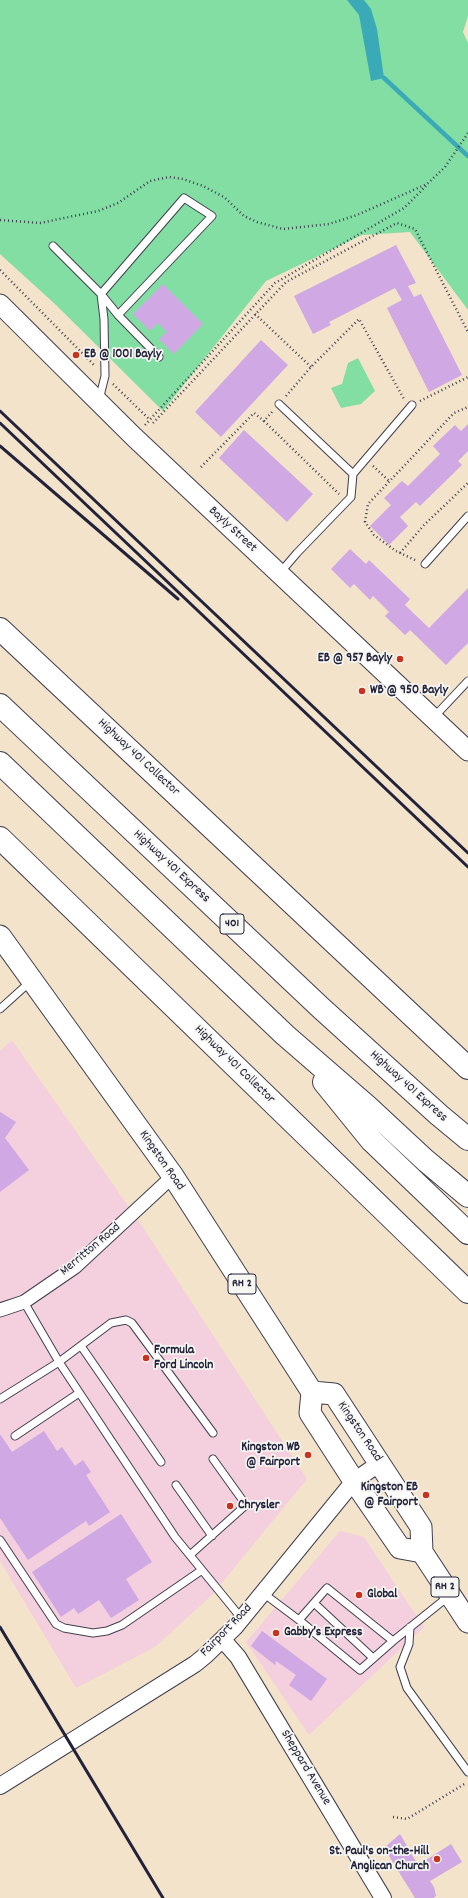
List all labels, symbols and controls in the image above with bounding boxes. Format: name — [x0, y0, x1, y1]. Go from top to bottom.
place label: EB @ 1001 Bayly — [84, 347, 161, 363]
marker: EB @ 1001 Bayly — [71, 350, 81, 360]
street label: Bayly Street — [205, 504, 259, 556]
place label: EB @ 957 Bayly — [318, 651, 392, 667]
marker: EB @ 957 Bayly — [395, 654, 405, 664]
place label: WB @ 950 Bayly — [370, 683, 448, 699]
marker: WB @ 950 Bayly — [357, 686, 367, 696]
street label: Highway 401 Collector — [94, 716, 182, 800]
street label: Highway 401 Express — [129, 827, 213, 907]
road number: 401 — [220, 914, 244, 934]
street label: Highway 401 Collector — [190, 1022, 278, 1108]
street label: Highway 401 Express — [366, 1048, 450, 1126]
street label: Kingston Road — [135, 1128, 187, 1194]
street label: Merritton Road — [58, 1220, 124, 1280]
road number: RH 2 — [228, 1274, 256, 1294]
place label: Formula Ford Lincoln — [154, 1343, 213, 1374]
marker: Formula Ford Lincoln — [141, 1353, 151, 1363]
street label: Kingston Road — [333, 1399, 385, 1465]
place label: Kingston WB @ Fairport — [241, 1440, 300, 1471]
marker: Kingston WB @ Fairport — [303, 1450, 313, 1460]
place label: Kingston EB @ Fairport — [361, 1480, 418, 1511]
marker: Kingston EB @ Fairport — [421, 1490, 431, 1500]
place label: Chrysler — [238, 1498, 280, 1514]
marker: Chrysler — [225, 1501, 235, 1511]
road number: RH 2 — [431, 1577, 459, 1597]
place label: Global — [367, 1587, 397, 1603]
marker: Global — [354, 1590, 364, 1600]
street label: Fairport Road — [198, 1601, 256, 1661]
place label: Gabby’s Express — [284, 1625, 362, 1641]
marker: Gabby’s Express — [271, 1628, 281, 1638]
street label: Sheppard Avenue — [276, 1728, 334, 1808]
place label: St. Paul's on-the-Hill Anglican Church — [329, 1844, 429, 1875]
marker: St. Paul's on-the-Hill Anglican Church — [432, 1854, 442, 1864]

